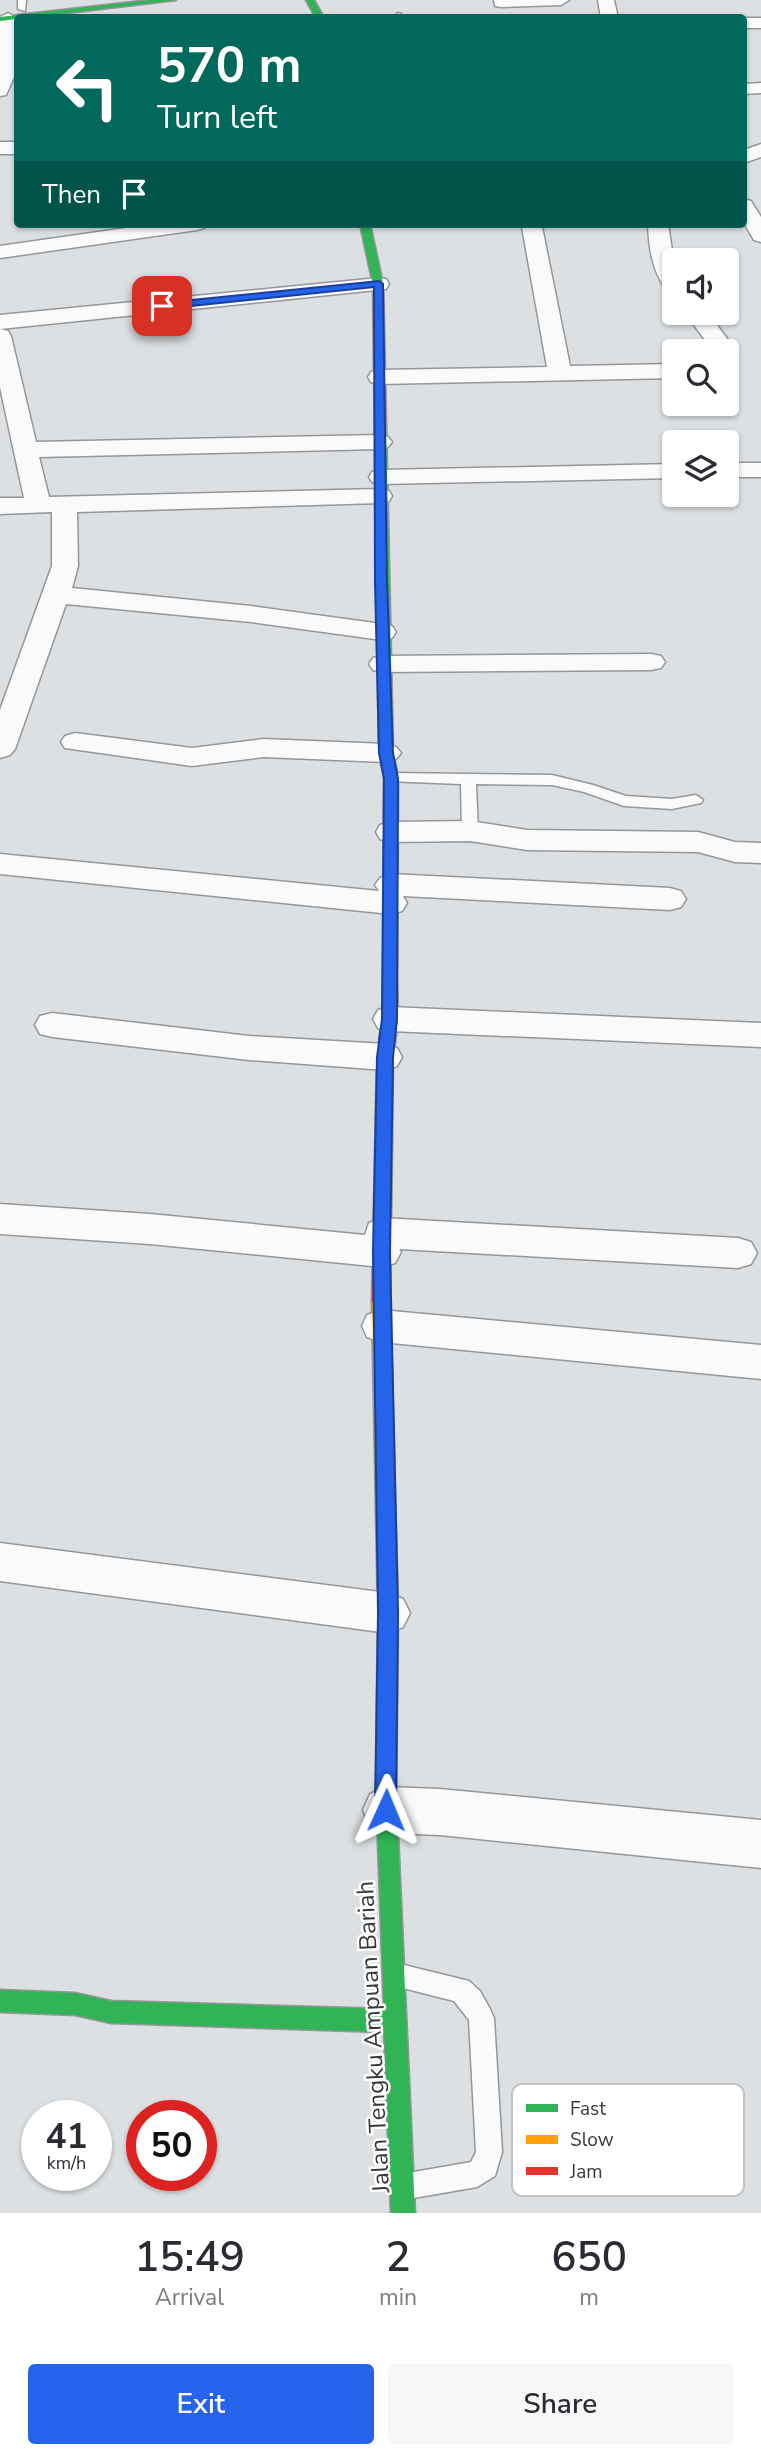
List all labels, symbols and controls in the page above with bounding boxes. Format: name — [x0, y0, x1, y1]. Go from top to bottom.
text: 570 m — [157, 32, 301, 99]
icon: left — [42, 42, 133, 133]
text: Turn left — [157, 96, 277, 139]
icon: arrive — [115, 175, 153, 213]
text: Then — [42, 177, 101, 212]
map controls — [662, 248, 739, 507]
button: sound — [662, 248, 739, 325]
pin — [132, 276, 192, 336]
icon: arrive — [143, 287, 181, 325]
button: search — [662, 339, 739, 416]
button: layers — [662, 430, 739, 507]
position arrow — [349, 1773, 423, 1847]
street label: Jalan Tengku Ampuan Bariah — [349, 1880, 397, 2195]
legend — [512, 2084, 744, 2196]
text: Fast — [570, 2096, 606, 2122]
speed limit sign: 50 — [126, 2100, 217, 2191]
text: 41 — [45, 2113, 88, 2160]
text: Slow — [570, 2127, 614, 2153]
text: km/h — [47, 2151, 86, 2175]
text: Jam — [569, 2159, 603, 2185]
text: 15:49 — [134, 2229, 245, 2286]
text: 2 — [385, 2229, 411, 2286]
text: 650 — [551, 2229, 627, 2286]
text: Arrival — [155, 2282, 224, 2313]
text: min — [379, 2282, 417, 2313]
text: m — [579, 2282, 599, 2313]
button: Exit — [28, 2364, 374, 2444]
button: Share — [388, 2364, 733, 2444]

